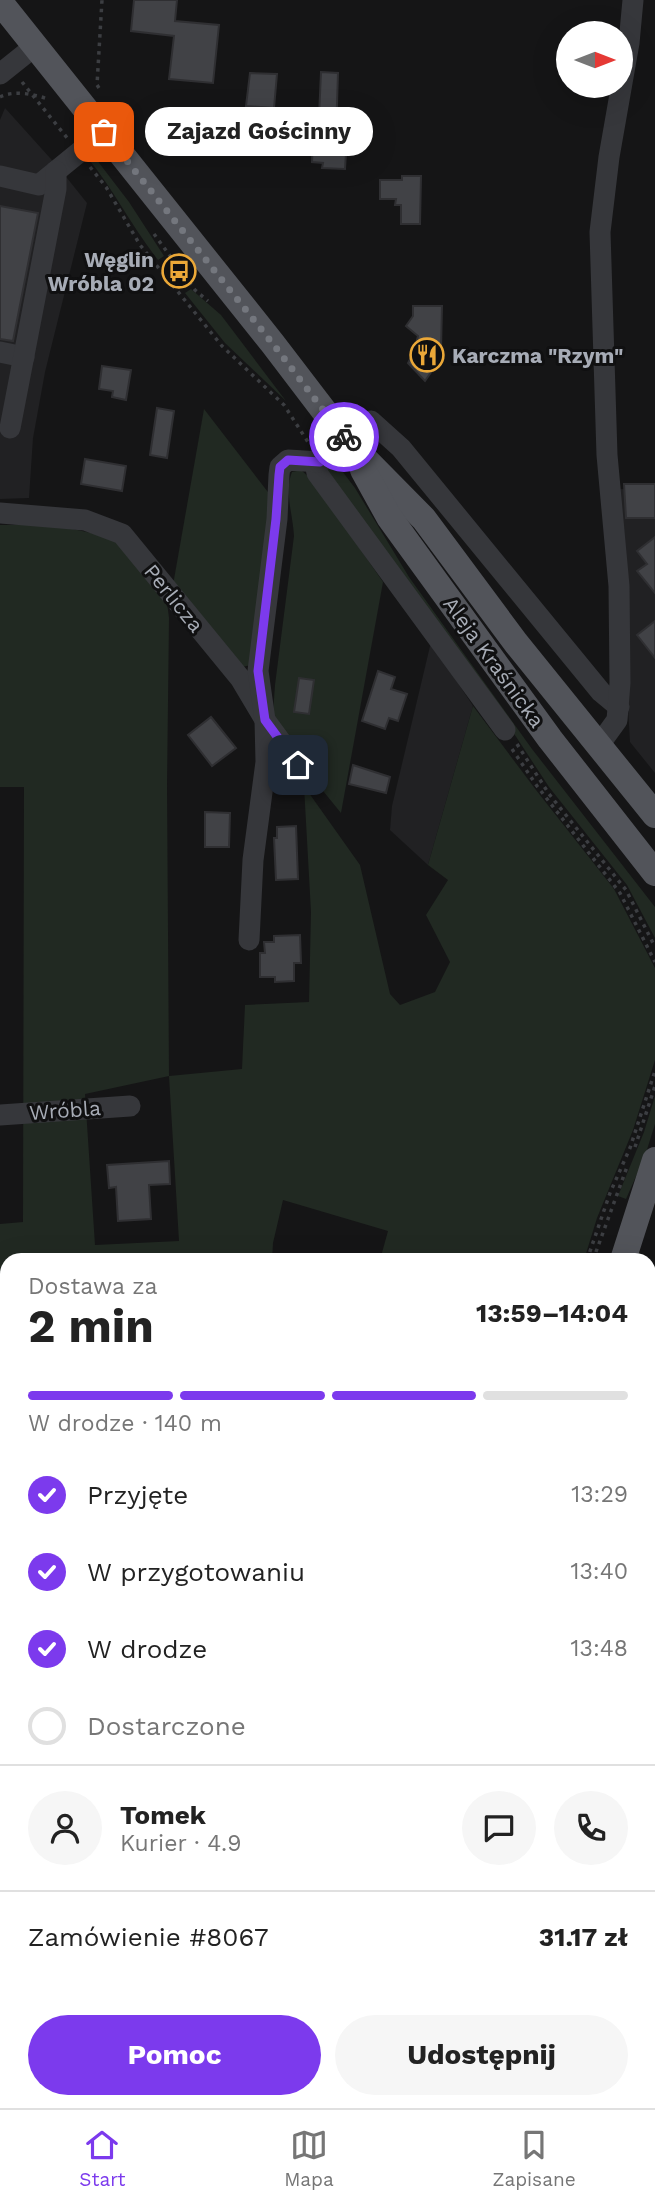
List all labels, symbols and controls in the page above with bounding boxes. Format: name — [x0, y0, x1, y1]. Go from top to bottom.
north arrow — [556, 21, 634, 98]
map controls — [556, 21, 633, 98]
pin — [74, 102, 134, 162]
callout: Zajazd Gościnny — [146, 108, 374, 156]
icon: bag — [85, 113, 123, 151]
text: Zajazd Gościnny — [167, 118, 351, 145]
place label: Węglin Wróbla 02 — [48, 247, 154, 296]
bus stop icon: Węglin Wróbla 02 — [160, 252, 198, 290]
restaurant icon: Karczma "Rzym" — [408, 336, 446, 374]
place label: Karczma "Rzym" — [452, 343, 623, 368]
courier — [309, 402, 379, 472]
icon: bike — [325, 418, 363, 456]
street label: Perlicza — [139, 559, 209, 637]
street label: Aleja Kraśnicka — [438, 592, 550, 732]
pin — [268, 735, 328, 795]
icon: home — [279, 746, 317, 784]
street label: Wróbla — [28, 1095, 102, 1125]
text: Dostawa za — [28, 1273, 158, 1300]
text: 13:59–14:04 — [476, 1298, 628, 1328]
text: 2 min — [28, 1299, 154, 1353]
text: W drodze · 140 m — [28, 1410, 222, 1437]
icon: check — [28, 1476, 66, 1514]
text: Przyjęte — [87, 1480, 188, 1510]
text: 13:29 — [571, 1481, 628, 1508]
icon: check — [28, 1553, 66, 1591]
text: W przygotowaniu — [87, 1557, 305, 1587]
text: 13:40 — [570, 1558, 628, 1585]
icon: check — [28, 1630, 66, 1668]
text: W drodze — [87, 1634, 207, 1664]
text: 13:48 — [571, 1635, 628, 1662]
text: Dostarczone — [87, 1711, 246, 1741]
button: person — [28, 1791, 102, 1865]
button: chat — [462, 1791, 536, 1865]
button: phone — [554, 1791, 628, 1865]
text: Tomek — [120, 1800, 206, 1830]
text: Kurier · 4.9 — [120, 1830, 241, 1857]
text: Zamówienie #8067 — [28, 1922, 269, 1952]
text: 31.17 zł — [539, 1922, 628, 1952]
button: Pomoc — [28, 2015, 321, 2095]
button: Udostępnij — [335, 2015, 628, 2095]
tab: Start — [79, 2126, 125, 2191]
tab: Mapa — [284, 2126, 334, 2191]
tab: Zapisane — [492, 2126, 576, 2191]

